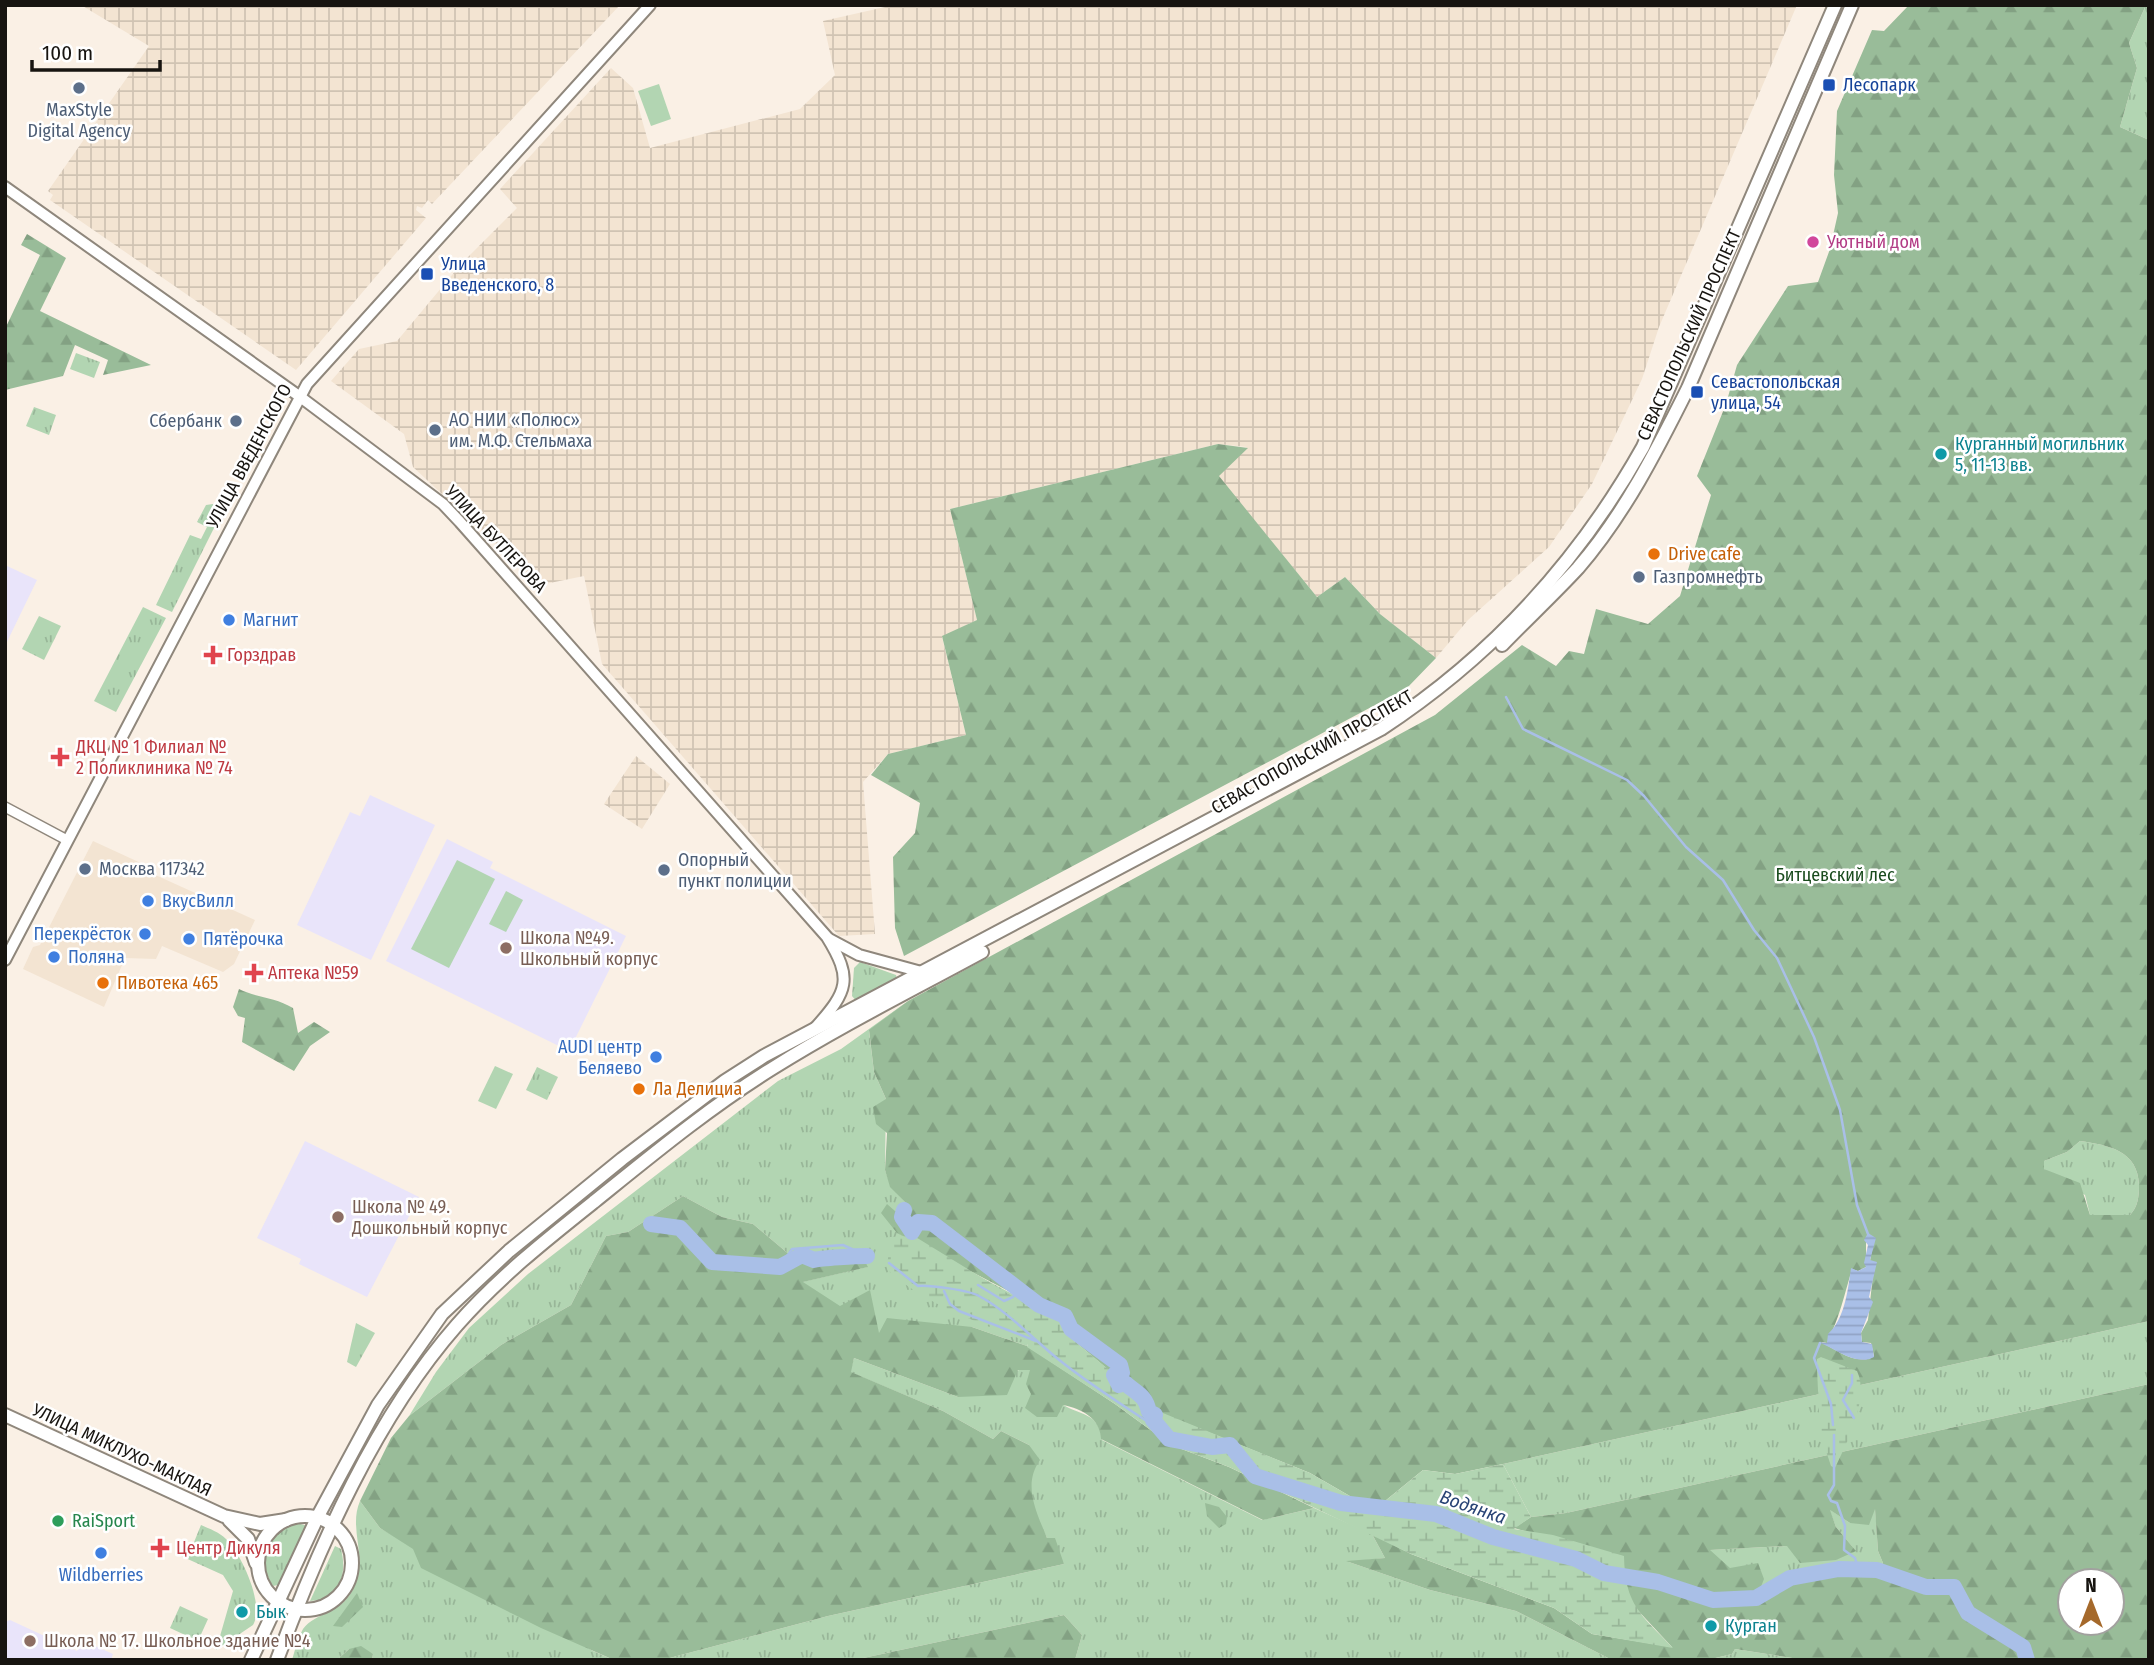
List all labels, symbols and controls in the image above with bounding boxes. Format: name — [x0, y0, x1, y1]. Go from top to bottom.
scale bar — [32, 28, 159, 72]
text: 100 m — [42, 40, 93, 66]
place label: Лесопарк — [1843, 74, 1916, 96]
marker: Лесопарк — [1821, 77, 1837, 93]
marker: MaxStyle Digital Agency — [71, 80, 87, 96]
place label: MaxStyle Digital Agency — [27, 99, 131, 142]
street label: СЕВАСТОПОЛЬСКИЙ ПРОСПЕКТ — [1632, 225, 1746, 444]
place label: Уютный дом — [1826, 231, 1920, 253]
marker: Уютный дом — [1805, 234, 1821, 250]
place label: Улица Введенского, 8 — [440, 253, 554, 296]
marker: Улица Введенского, 8 — [419, 266, 435, 282]
place label: Севастопольская улица, 54 — [1711, 371, 1840, 414]
street label: УЛИЦА ВВЕДЕНСКОГО — [201, 380, 296, 533]
marker: Севастопольская улица, 54 — [1689, 384, 1705, 400]
place label: АО НИИ «Полюс» им. М.Ф. Стельмаха — [449, 409, 593, 452]
place label: Сбербанк — [149, 410, 223, 432]
marker: Сбербанк — [228, 413, 244, 429]
marker: АО НИИ «Полюс» им. М.Ф. Стельмаха — [427, 422, 443, 438]
place label: Курганный могильник 5, 11-13 вв. — [1955, 433, 2125, 476]
marker: Курганный могильник 5, 11-13 вв. — [1933, 446, 1949, 462]
street label: УЛИЦА БУТЛЕРОВА — [440, 480, 552, 598]
place label: Drive cafe — [1668, 543, 1741, 565]
marker: Drive cafe — [1646, 546, 1662, 562]
place label: Газпромнефть — [1653, 566, 1763, 588]
marker: Газпромнефть — [1631, 569, 1647, 585]
place label: Магнит — [243, 609, 299, 631]
marker: Магнит — [221, 612, 237, 628]
place label: Горздрав — [227, 644, 296, 666]
marker: Горздрав — [205, 647, 221, 663]
street label: СЕВАСТОПОЛЬСКИЙ ПРОСПЕКТ — [1207, 685, 1417, 819]
place label: ДКЦ № 1 Филиал № 2 Поликлиника № 74 — [75, 736, 233, 779]
marker: ДКЦ № 1 Филиал № 2 Поликлиника № 74 — [50, 747, 70, 767]
place label: Опорный пункт полиции — [678, 849, 792, 892]
place label: Москва 117342 — [99, 858, 205, 880]
marker: Москва 117342 — [77, 861, 93, 877]
marker: Опорный пункт полиции — [656, 862, 672, 878]
park label: Битцевский лес — [1775, 864, 1895, 886]
place label: ВкусВилл — [162, 890, 234, 912]
marker: ВкусВилл — [140, 893, 156, 909]
place label: Перекрёсток — [33, 923, 132, 945]
marker: Перекрёсток — [137, 926, 153, 942]
place label: Школа №49. Школьный корпус — [520, 927, 658, 970]
place label: Пятёрочка — [203, 928, 284, 950]
marker: Пятёрочка — [181, 931, 197, 947]
marker: Школа №49. Школьный корпус — [498, 940, 514, 956]
place label: Поляна — [68, 946, 125, 968]
marker: Поляна — [46, 949, 62, 965]
place label: Аптека №59 — [268, 962, 359, 984]
marker: Аптека №59 — [246, 965, 262, 981]
place label: Пивотека 465 — [117, 972, 218, 994]
marker: Пивотека 465 — [95, 975, 111, 991]
place label: AUDI центр Беляево — [558, 1036, 642, 1079]
marker: AUDI центр Беляево — [648, 1049, 664, 1065]
place label: Ла Делициа — [653, 1078, 742, 1100]
marker: Ла Делициа — [631, 1081, 647, 1097]
place label: Школа № 49. Дошкольный корпус — [351, 1196, 508, 1239]
marker: Школа № 49. Дошкольный корпус — [330, 1209, 346, 1225]
street label: УЛИЦА МИКЛУХО-МАКЛАЯ — [28, 1398, 215, 1501]
water label: Водянка — [1437, 1485, 1509, 1529]
place label: RaiSport — [72, 1510, 135, 1532]
marker: RaiSport — [50, 1513, 66, 1529]
place label: Центр Дикуля — [176, 1537, 281, 1559]
marker: Центр Дикуля — [150, 1538, 170, 1558]
marker: Wildberries — [93, 1545, 109, 1561]
place label: Wildberries — [59, 1564, 144, 1586]
north arrow — [2056, 1567, 2126, 1637]
text: N — [2085, 1574, 2097, 1597]
place label: Бык — [256, 1601, 286, 1623]
marker: Бык — [234, 1604, 250, 1620]
place label: Курган — [1725, 1615, 1777, 1637]
marker: Курган — [1703, 1618, 1719, 1634]
place label: Школа № 17. Школьное здание №4 — [44, 1630, 311, 1652]
marker: Школа № 17. Школьное здание №4 — [22, 1633, 38, 1649]

